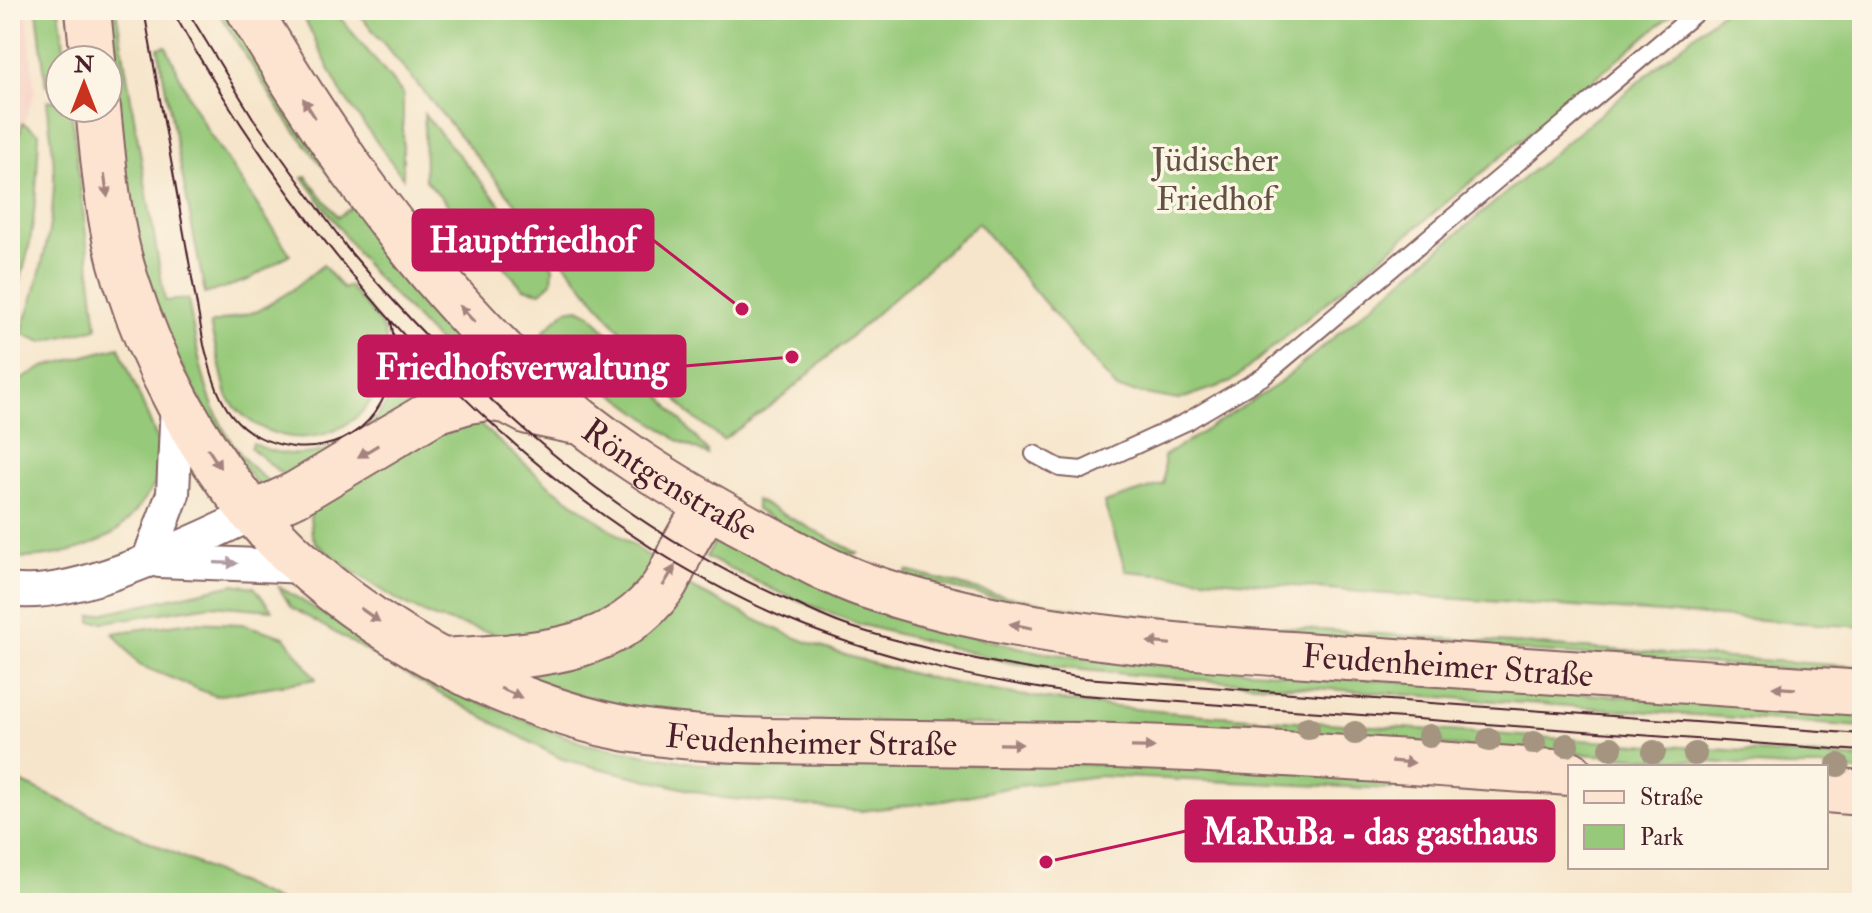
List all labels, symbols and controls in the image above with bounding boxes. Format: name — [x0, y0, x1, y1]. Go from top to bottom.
north arrow — [44, 44, 124, 124]
text: N — [73, 51, 94, 79]
one-way arrow — [303, 97, 317, 119]
park label: Jüdischer Friedhof — [1151, 139, 1279, 221]
one-way arrow — [100, 173, 113, 198]
callout: Hauptfriedhof — [413, 210, 653, 270]
text: Hauptfriedhof — [429, 218, 642, 263]
one-way arrow — [459, 305, 477, 324]
callout: Friedhofsverwaltung — [359, 336, 685, 396]
text: Friedhofsverwaltung — [375, 345, 670, 390]
street label: Röntgenstraße — [573, 410, 765, 552]
one-way arrow — [357, 444, 379, 458]
one-way arrow — [206, 448, 221, 469]
one-way arrow — [214, 557, 239, 570]
one-way arrow — [662, 565, 676, 587]
one-way arrow — [359, 607, 380, 622]
one-way arrow — [1008, 619, 1033, 631]
street label: Feudenheimer Straße — [1301, 635, 1595, 697]
one-way arrow — [1146, 636, 1171, 649]
one-way arrow — [1771, 681, 1796, 694]
one-way arrow — [499, 686, 522, 700]
street label: Feudenheimer Straße — [664, 715, 957, 767]
one-way arrow — [999, 738, 1024, 751]
one-way arrow — [1131, 740, 1156, 753]
one-way arrow — [1391, 755, 1416, 768]
legend — [1568, 765, 1828, 869]
text: Straße — [1640, 782, 1703, 813]
callout: MaRuBa - das gasthaus — [1186, 801, 1554, 861]
text: MaRuBa - das gasthaus — [1201, 810, 1538, 855]
text: Park — [1640, 822, 1684, 853]

